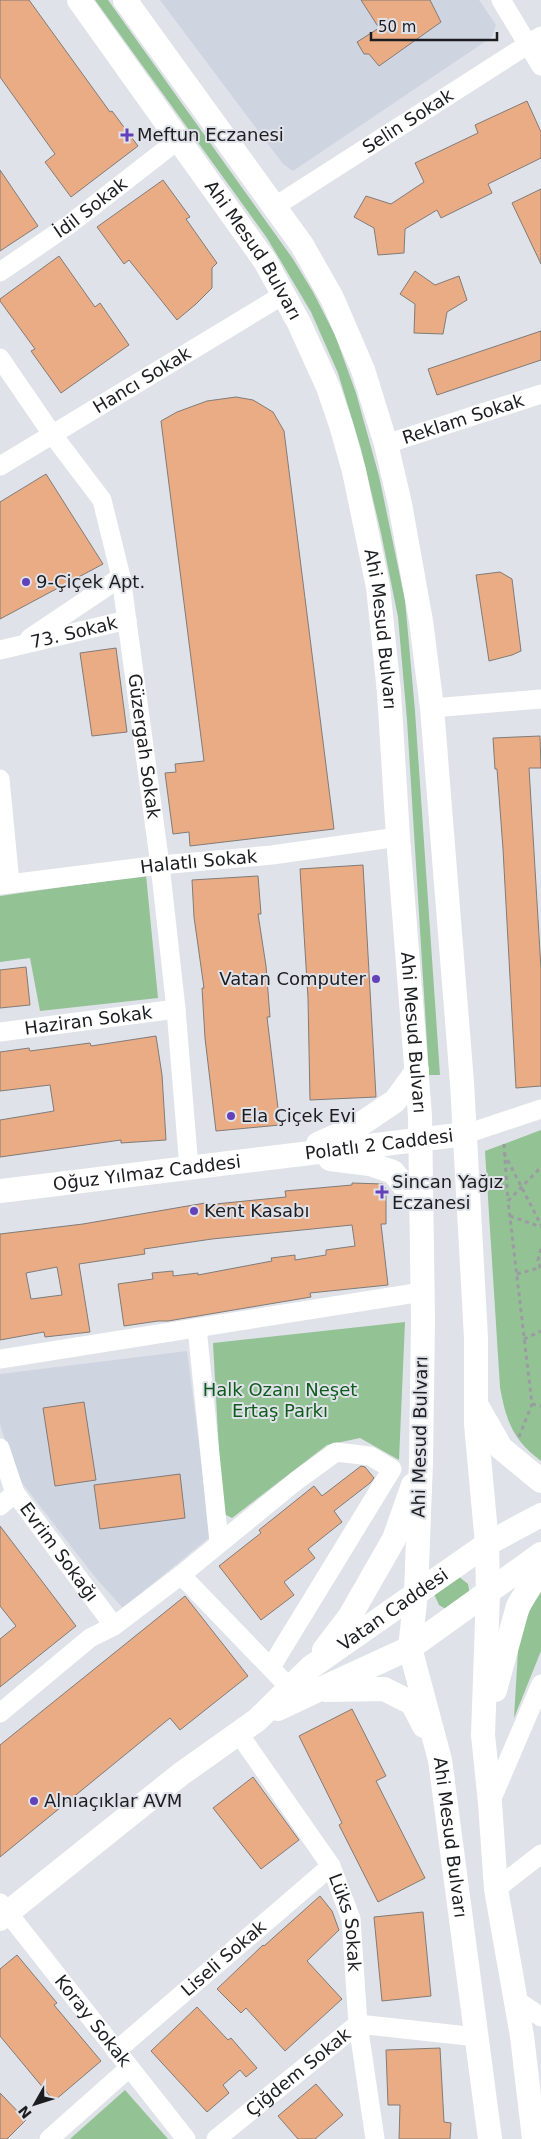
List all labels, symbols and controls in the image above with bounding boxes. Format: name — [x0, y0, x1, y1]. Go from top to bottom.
scale bar — [371, 10, 497, 42]
text: 50 m — [378, 18, 416, 36]
street label: Selin Sokak — [358, 84, 457, 158]
place label: Meftun Eczanesi — [137, 124, 284, 145]
marker: Meftun Eczanesi — [121, 129, 133, 141]
street label: İdil Sokak — [50, 172, 131, 242]
street label: Ahi Mesud Bulvarı — [201, 176, 306, 323]
street label: Hancı Sokak — [89, 342, 195, 417]
street label: Reklam Sokak — [399, 389, 527, 448]
street label: Ahi Mesud Bulvarı — [360, 547, 401, 710]
place label: 9-Çiçek Apt. — [36, 571, 145, 592]
marker: 9-Çiçek Apt. — [20, 576, 32, 588]
street label: 73. Sokak — [28, 612, 120, 652]
street label: Güzergah Sokak — [124, 672, 165, 821]
street label: Halatlı Sokak — [139, 845, 259, 877]
street label: Ahi Mesud Bulvarı — [397, 951, 431, 1114]
place label: Vatan Computer — [219, 968, 367, 989]
marker: Vatan Computer — [370, 973, 382, 985]
street label: Haziran Sokak — [23, 1001, 154, 1039]
place label: Ela Çiçek Evi — [241, 1105, 356, 1126]
marker: Ela Çiçek Evi — [225, 1110, 237, 1122]
street label: Polatlı 2 Caddesi — [304, 1125, 454, 1164]
street label: Oğuz Yılmaz Caddesi — [52, 1151, 242, 1194]
place label: Sincan Yağız Eczanesi — [392, 1171, 503, 1213]
marker: Sincan Yağız Eczanesi — [376, 1186, 388, 1198]
place label: Kent Kasabı — [204, 1200, 310, 1221]
marker: Kent Kasabı — [188, 1205, 200, 1217]
street label: Ahi Mesud Bulvarı — [408, 1356, 431, 1518]
park label: Halk Ozanı Neşet Ertaş Parkı — [203, 1379, 357, 1421]
street label: Evrim Sokağı — [16, 1498, 103, 1605]
street label: Vatan Caddesi — [334, 1564, 452, 1655]
street label: Ahi Mesud Bulvarı — [430, 1756, 472, 1919]
place label: Alnıaçıklar AVM — [44, 1790, 182, 1811]
marker: Alnıaçıklar AVM — [28, 1795, 40, 1807]
street label: Lüks Sokak — [325, 1870, 366, 1973]
street label: Liseli Sokak — [177, 1915, 271, 2000]
street label: Koray Sokak — [51, 1970, 136, 2071]
street label: Çiğdem Sokak — [241, 2023, 355, 2121]
north arrow — [10, 2079, 60, 2129]
text: N — [15, 2103, 35, 2122]

